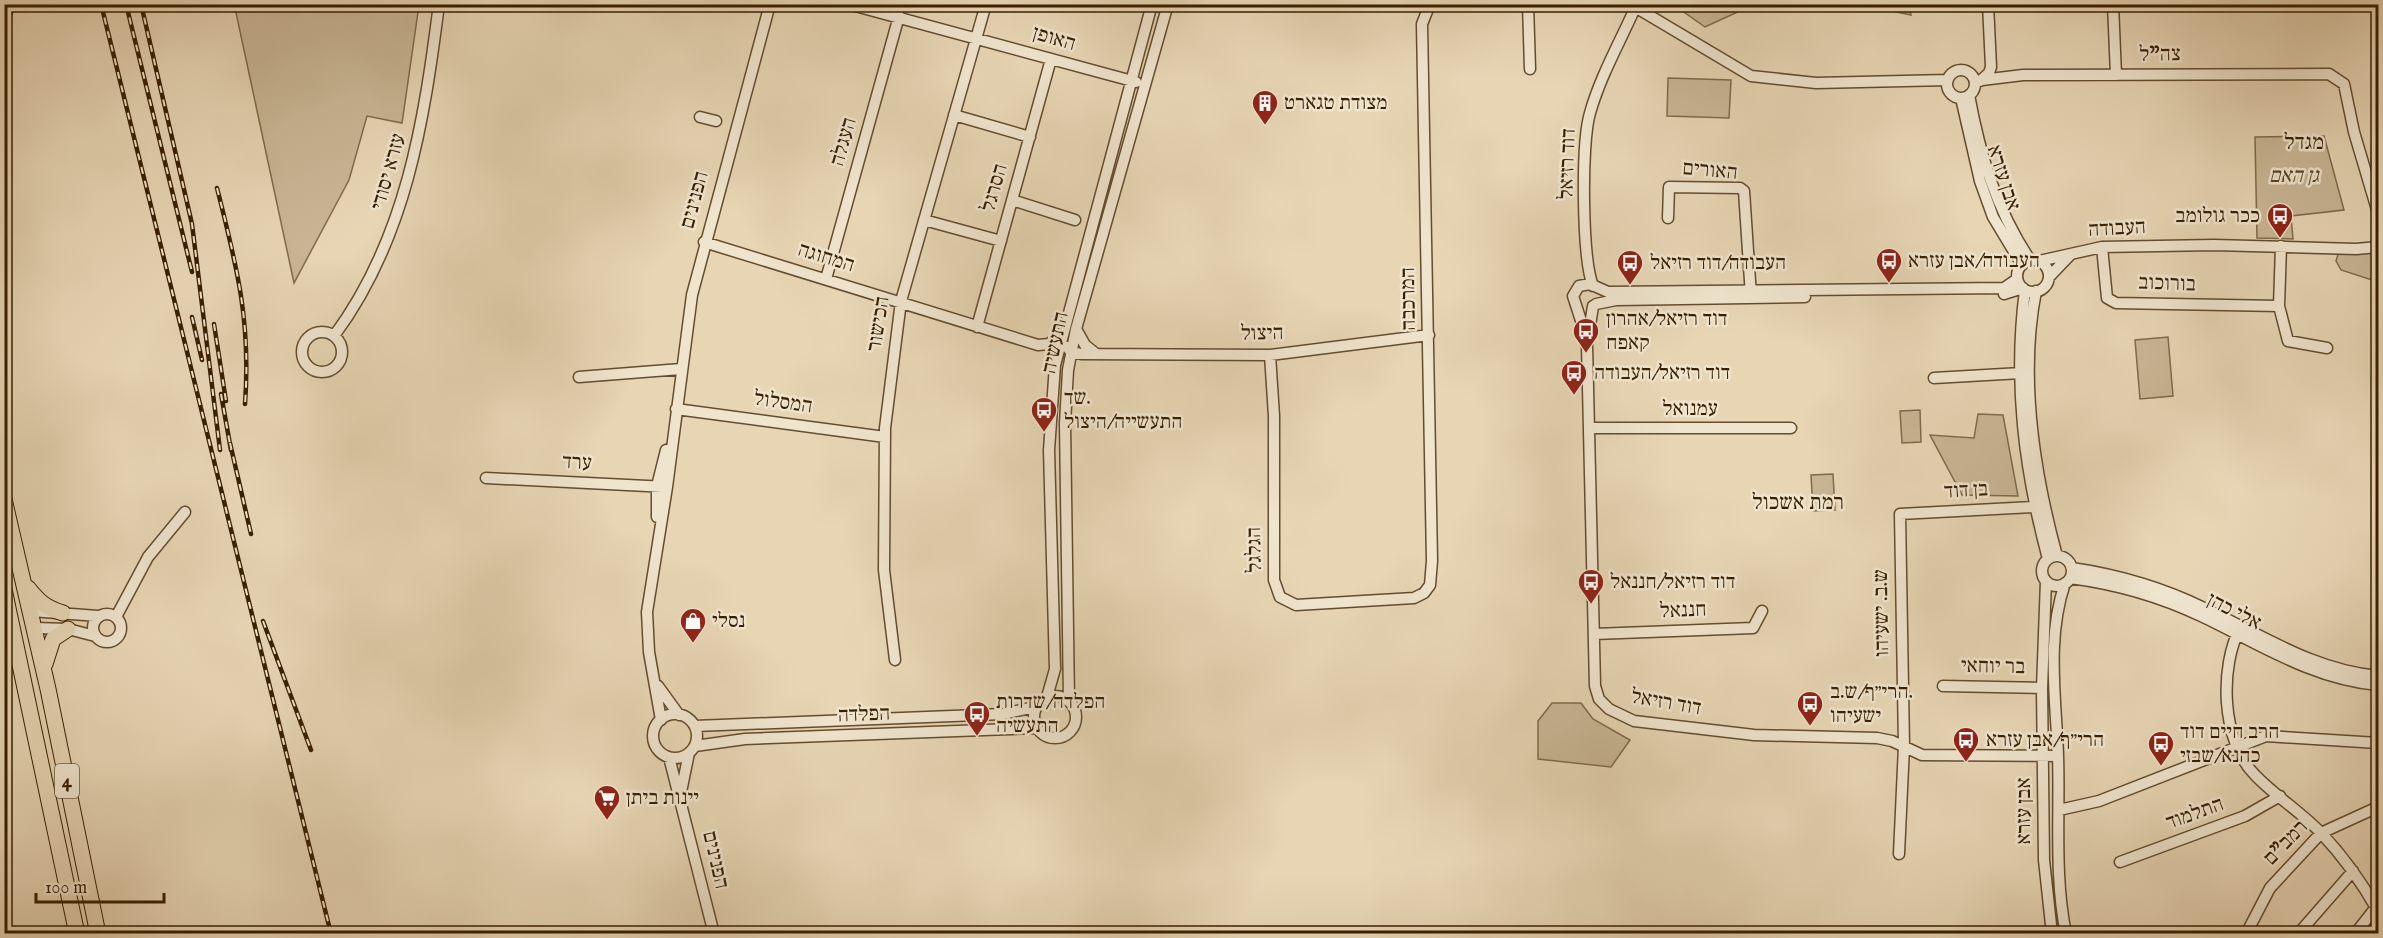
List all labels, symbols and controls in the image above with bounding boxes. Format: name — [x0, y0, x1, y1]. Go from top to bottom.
street label: האופן — [1029, 20, 1079, 58]
street label: צה"ל — [2139, 41, 2181, 69]
building icon: מצודת טגארט — [1250, 88, 1280, 126]
place label: מצודת טגארט — [1284, 90, 1387, 117]
street label: העגלה — [824, 114, 864, 170]
street label: דוד רזיאל — [1553, 128, 1583, 200]
district label: מגדל — [2284, 129, 2324, 157]
street label: עזרא יסודי — [365, 131, 413, 213]
street label: אבן עזרא — [1980, 142, 2026, 214]
street label: האורים — [1681, 155, 1739, 187]
street label: הסרגל — [975, 161, 1015, 215]
park label: גן האם — [2269, 163, 2321, 190]
street label: הפנינים — [674, 168, 716, 232]
bus stop icon: ככר גולומב — [2265, 201, 2295, 239]
place label: ככר גולומב — [2175, 203, 2260, 230]
street label: העבודה — [2088, 214, 2146, 244]
street label: המחוגה — [794, 237, 858, 279]
bus stop icon: העבודה/אבן עזרא — [1874, 246, 1904, 284]
bus stop icon: העבודה/דוד רזיאל — [1615, 248, 1645, 286]
place label: העבודה/אבן עזרא — [1908, 248, 2040, 275]
place label: העבודה/דוד רזיאל — [1650, 250, 1786, 277]
street label: המרכבה — [1395, 267, 1423, 331]
street label: בורוכוב — [2138, 270, 2196, 298]
street label: הכישור — [861, 294, 897, 354]
place label: דוד רזיאל/אהרון קאפח — [1606, 306, 1727, 357]
street label: התעשיה — [1036, 310, 1076, 376]
bus stop icon: דוד רזיאל/אהרון קאפח — [1571, 316, 1601, 354]
street label: היצול — [1240, 320, 1284, 348]
bus stop icon: דוד רזיאל/העבודה — [1559, 358, 1589, 396]
place label: דוד רזיאל/העבודה — [1594, 360, 1730, 387]
place label: שד. התעשייה/היצול — [1064, 385, 1182, 436]
street label: המסלול — [752, 386, 814, 420]
bus stop icon: שד. התעשייה/היצול — [1029, 395, 1059, 433]
street label: עמנואל — [1662, 396, 1718, 423]
street label: ערד — [562, 449, 592, 477]
street label: בן דוד — [1943, 476, 1989, 506]
district label: רמת אשכול — [1752, 489, 1844, 517]
street label: הגלגל — [1241, 527, 1269, 573]
bus stop icon: דוד רזיאל/חננאל — [1576, 567, 1606, 605]
place label: דוד רזיאל/חננאל — [1610, 569, 1735, 596]
street label: ש.ב. ישעיהו — [1868, 569, 1896, 657]
street label: אלי כהן — [2202, 587, 2266, 637]
street label: חננאל — [1659, 597, 1707, 625]
shop icon: נסלי — [678, 606, 708, 644]
place label: נסלי — [712, 608, 745, 635]
street label: בר יוחאי — [1961, 653, 2025, 681]
place label: הרי״ף/ש.ב. ישעיהו — [1830, 679, 1913, 730]
street label: דוד רזיאל — [1629, 684, 1703, 722]
place label: הפלדה/שדרות התעשיה — [996, 689, 1105, 740]
bus stop icon: הרי״ף/ש.ב. ישעיהו — [1795, 689, 1825, 727]
bus stop icon: הפלדה/שדרות התעשיה — [962, 699, 992, 737]
street label: הפלדה — [837, 701, 891, 729]
place label: הרב חיים דוד כהנא/שבזי — [2180, 719, 2279, 770]
bus stop icon: הרי״ף/אבן עזרא — [1951, 725, 1981, 763]
place label: הרי״ף/אבן עזרא — [1986, 727, 2104, 754]
bus stop icon: הרב חיים דוד כהנא/שבזי — [2146, 729, 2176, 767]
road number: 4 — [55, 764, 79, 798]
street label: אבן עזרא — [2011, 777, 2038, 845]
supermarket icon: יינות ביתן — [592, 783, 622, 821]
place label: יינות ביתן — [626, 785, 699, 812]
street label: התלמוד — [2162, 791, 2228, 837]
street label: רמב"ם — [2258, 814, 2314, 872]
street label: הפנינים — [695, 828, 735, 892]
scale bar — [36, 866, 164, 904]
text: 100 m — [45, 877, 87, 900]

